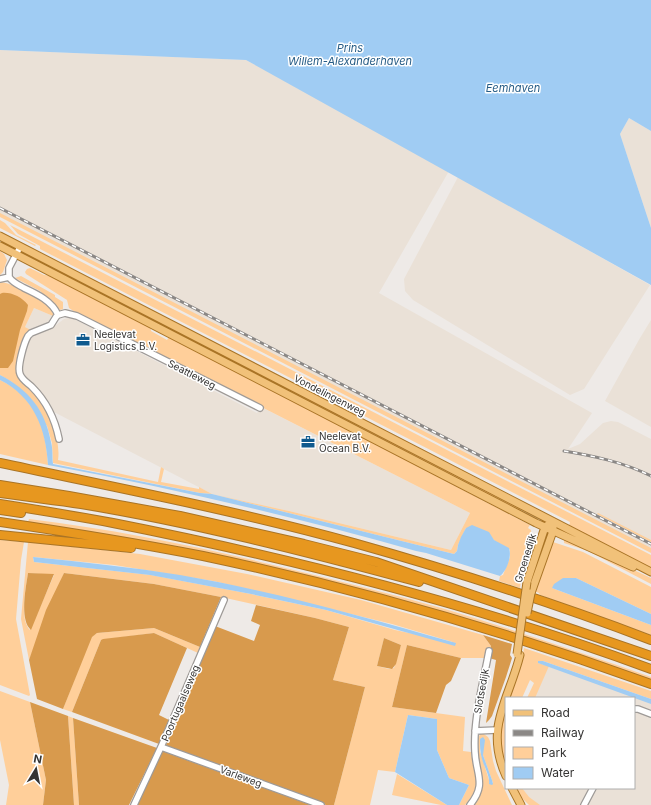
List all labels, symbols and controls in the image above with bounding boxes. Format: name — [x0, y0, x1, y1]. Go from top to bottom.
water label: Prins Willem-Alexanderhaven — [288, 41, 413, 68]
water label: Eemhaven — [486, 81, 541, 95]
place label: Neelevat Logistics B.V. — [94, 328, 157, 352]
office icon: Neelevat Logistics B.V. — [75, 332, 91, 348]
street label: Seattleweg — [166, 357, 218, 391]
street label: Vondelingenweg — [292, 372, 368, 418]
place label: Neelevat Ocean B.V. — [319, 430, 371, 454]
office icon: Neelevat Ocean B.V. — [300, 434, 316, 450]
street label: Groenedijk — [512, 531, 538, 584]
street label: Poortugaalseweg — [158, 663, 202, 743]
street label: Slotsedijk — [471, 667, 491, 714]
legend — [505, 697, 635, 789]
text: Road — [541, 705, 570, 720]
text: Railway — [541, 725, 585, 740]
text: Park — [541, 745, 567, 760]
north arrow — [16, 749, 56, 789]
text: N — [32, 752, 43, 767]
street label: Varleweg — [218, 763, 264, 789]
text: Water — [541, 765, 575, 780]

